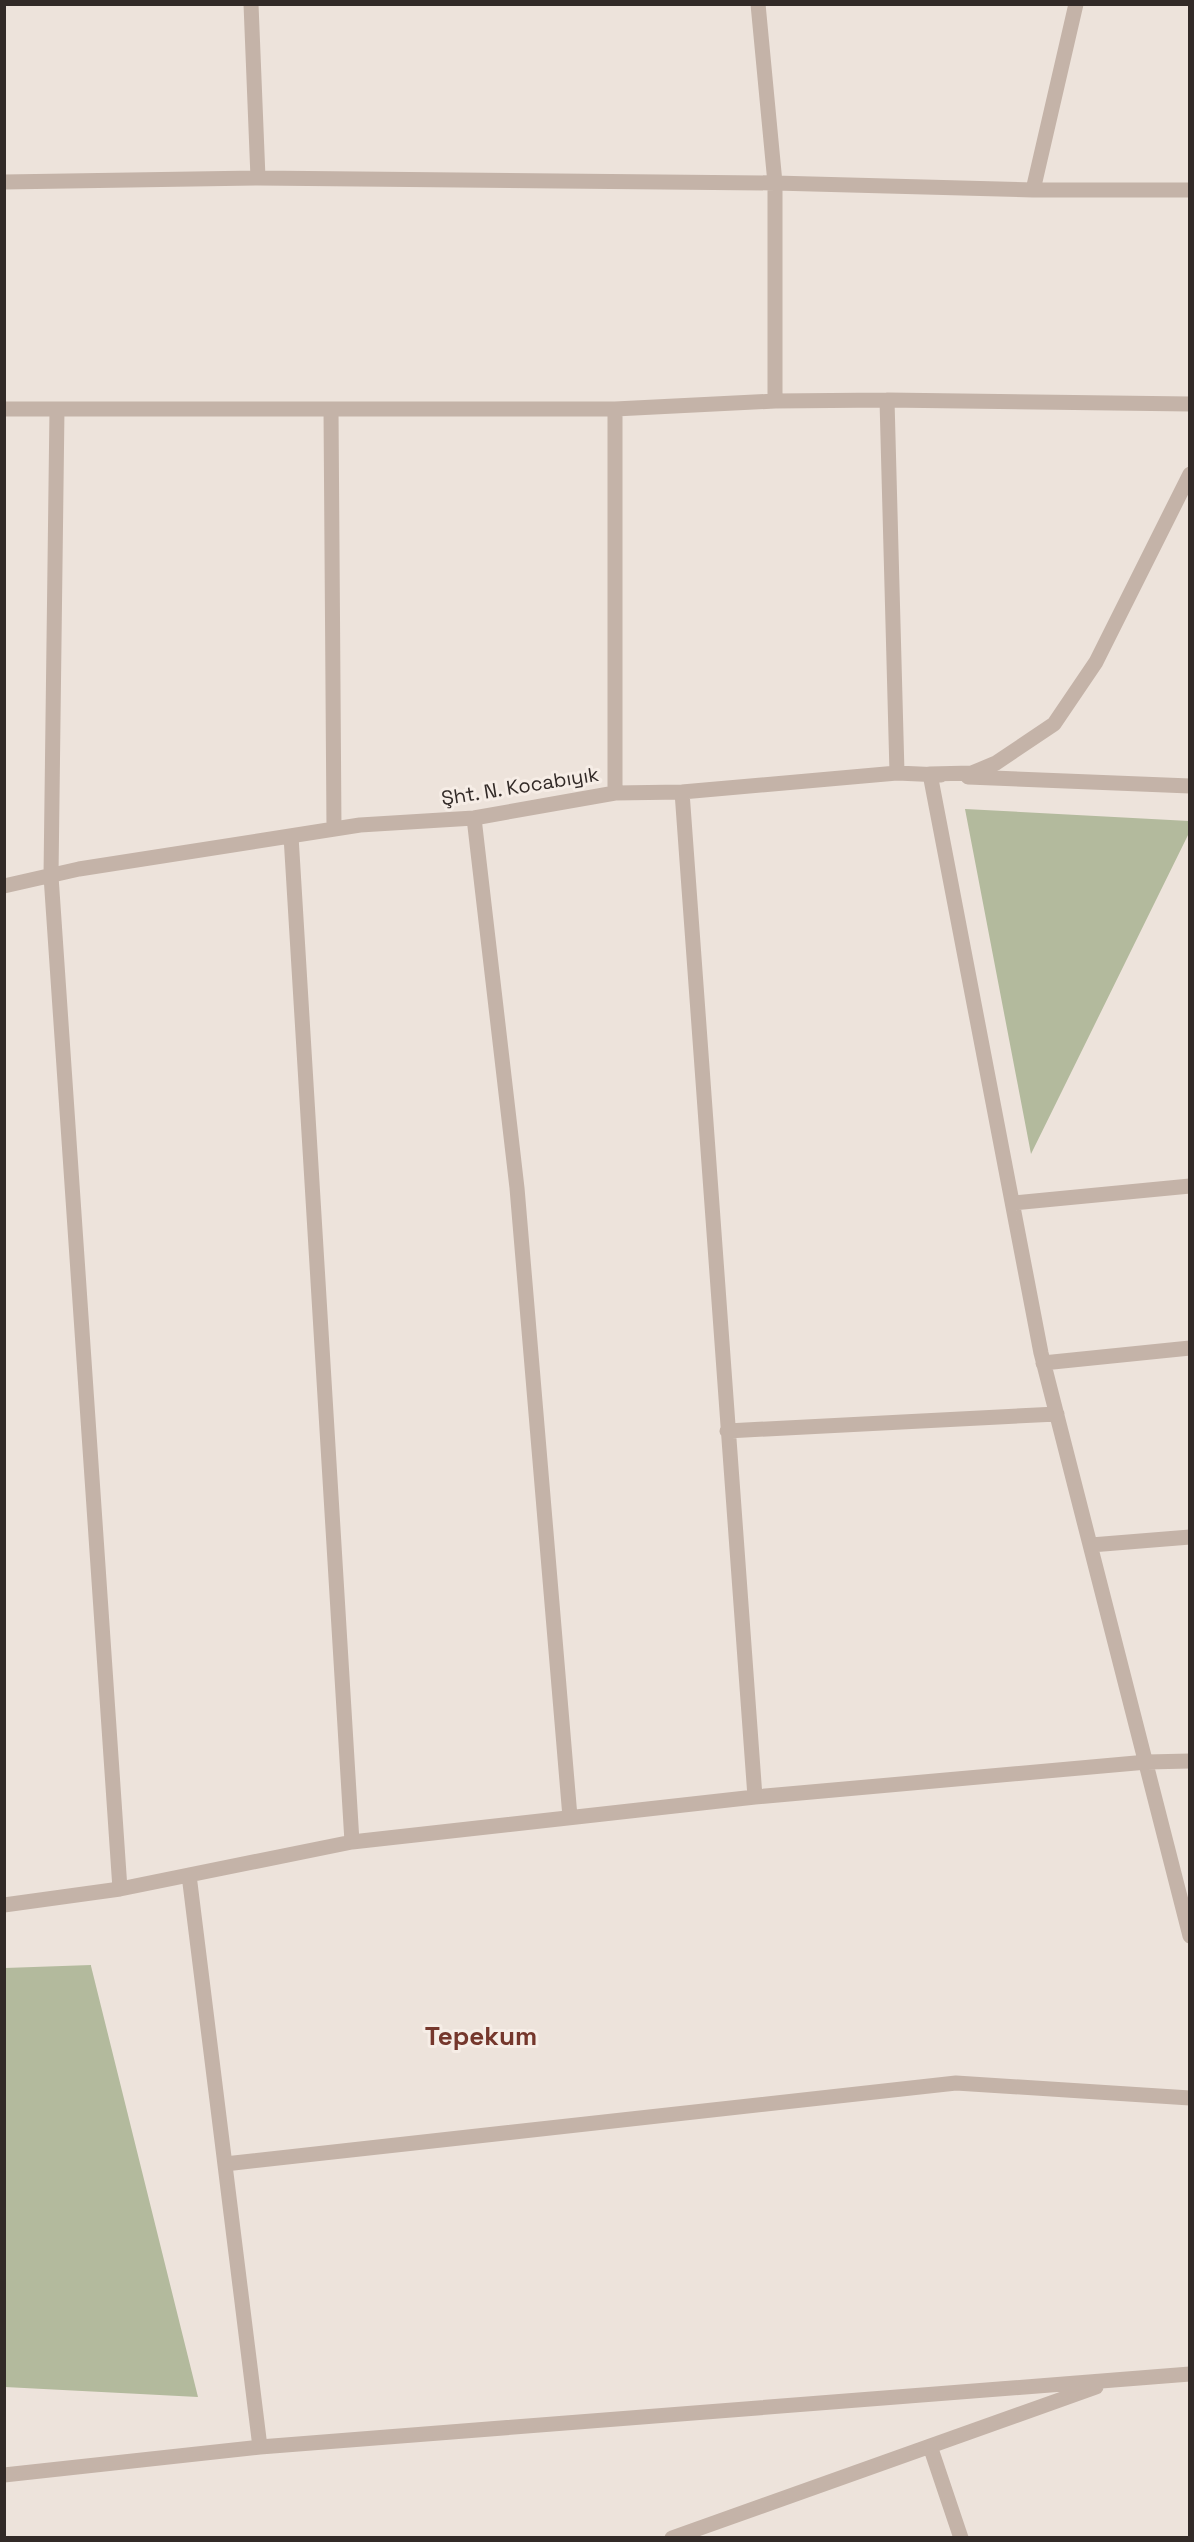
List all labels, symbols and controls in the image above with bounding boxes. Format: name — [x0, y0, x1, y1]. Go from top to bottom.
street label: Şht. N. Kocabıyık — [439, 761, 601, 811]
district label: Tepekum — [425, 2019, 537, 2053]

